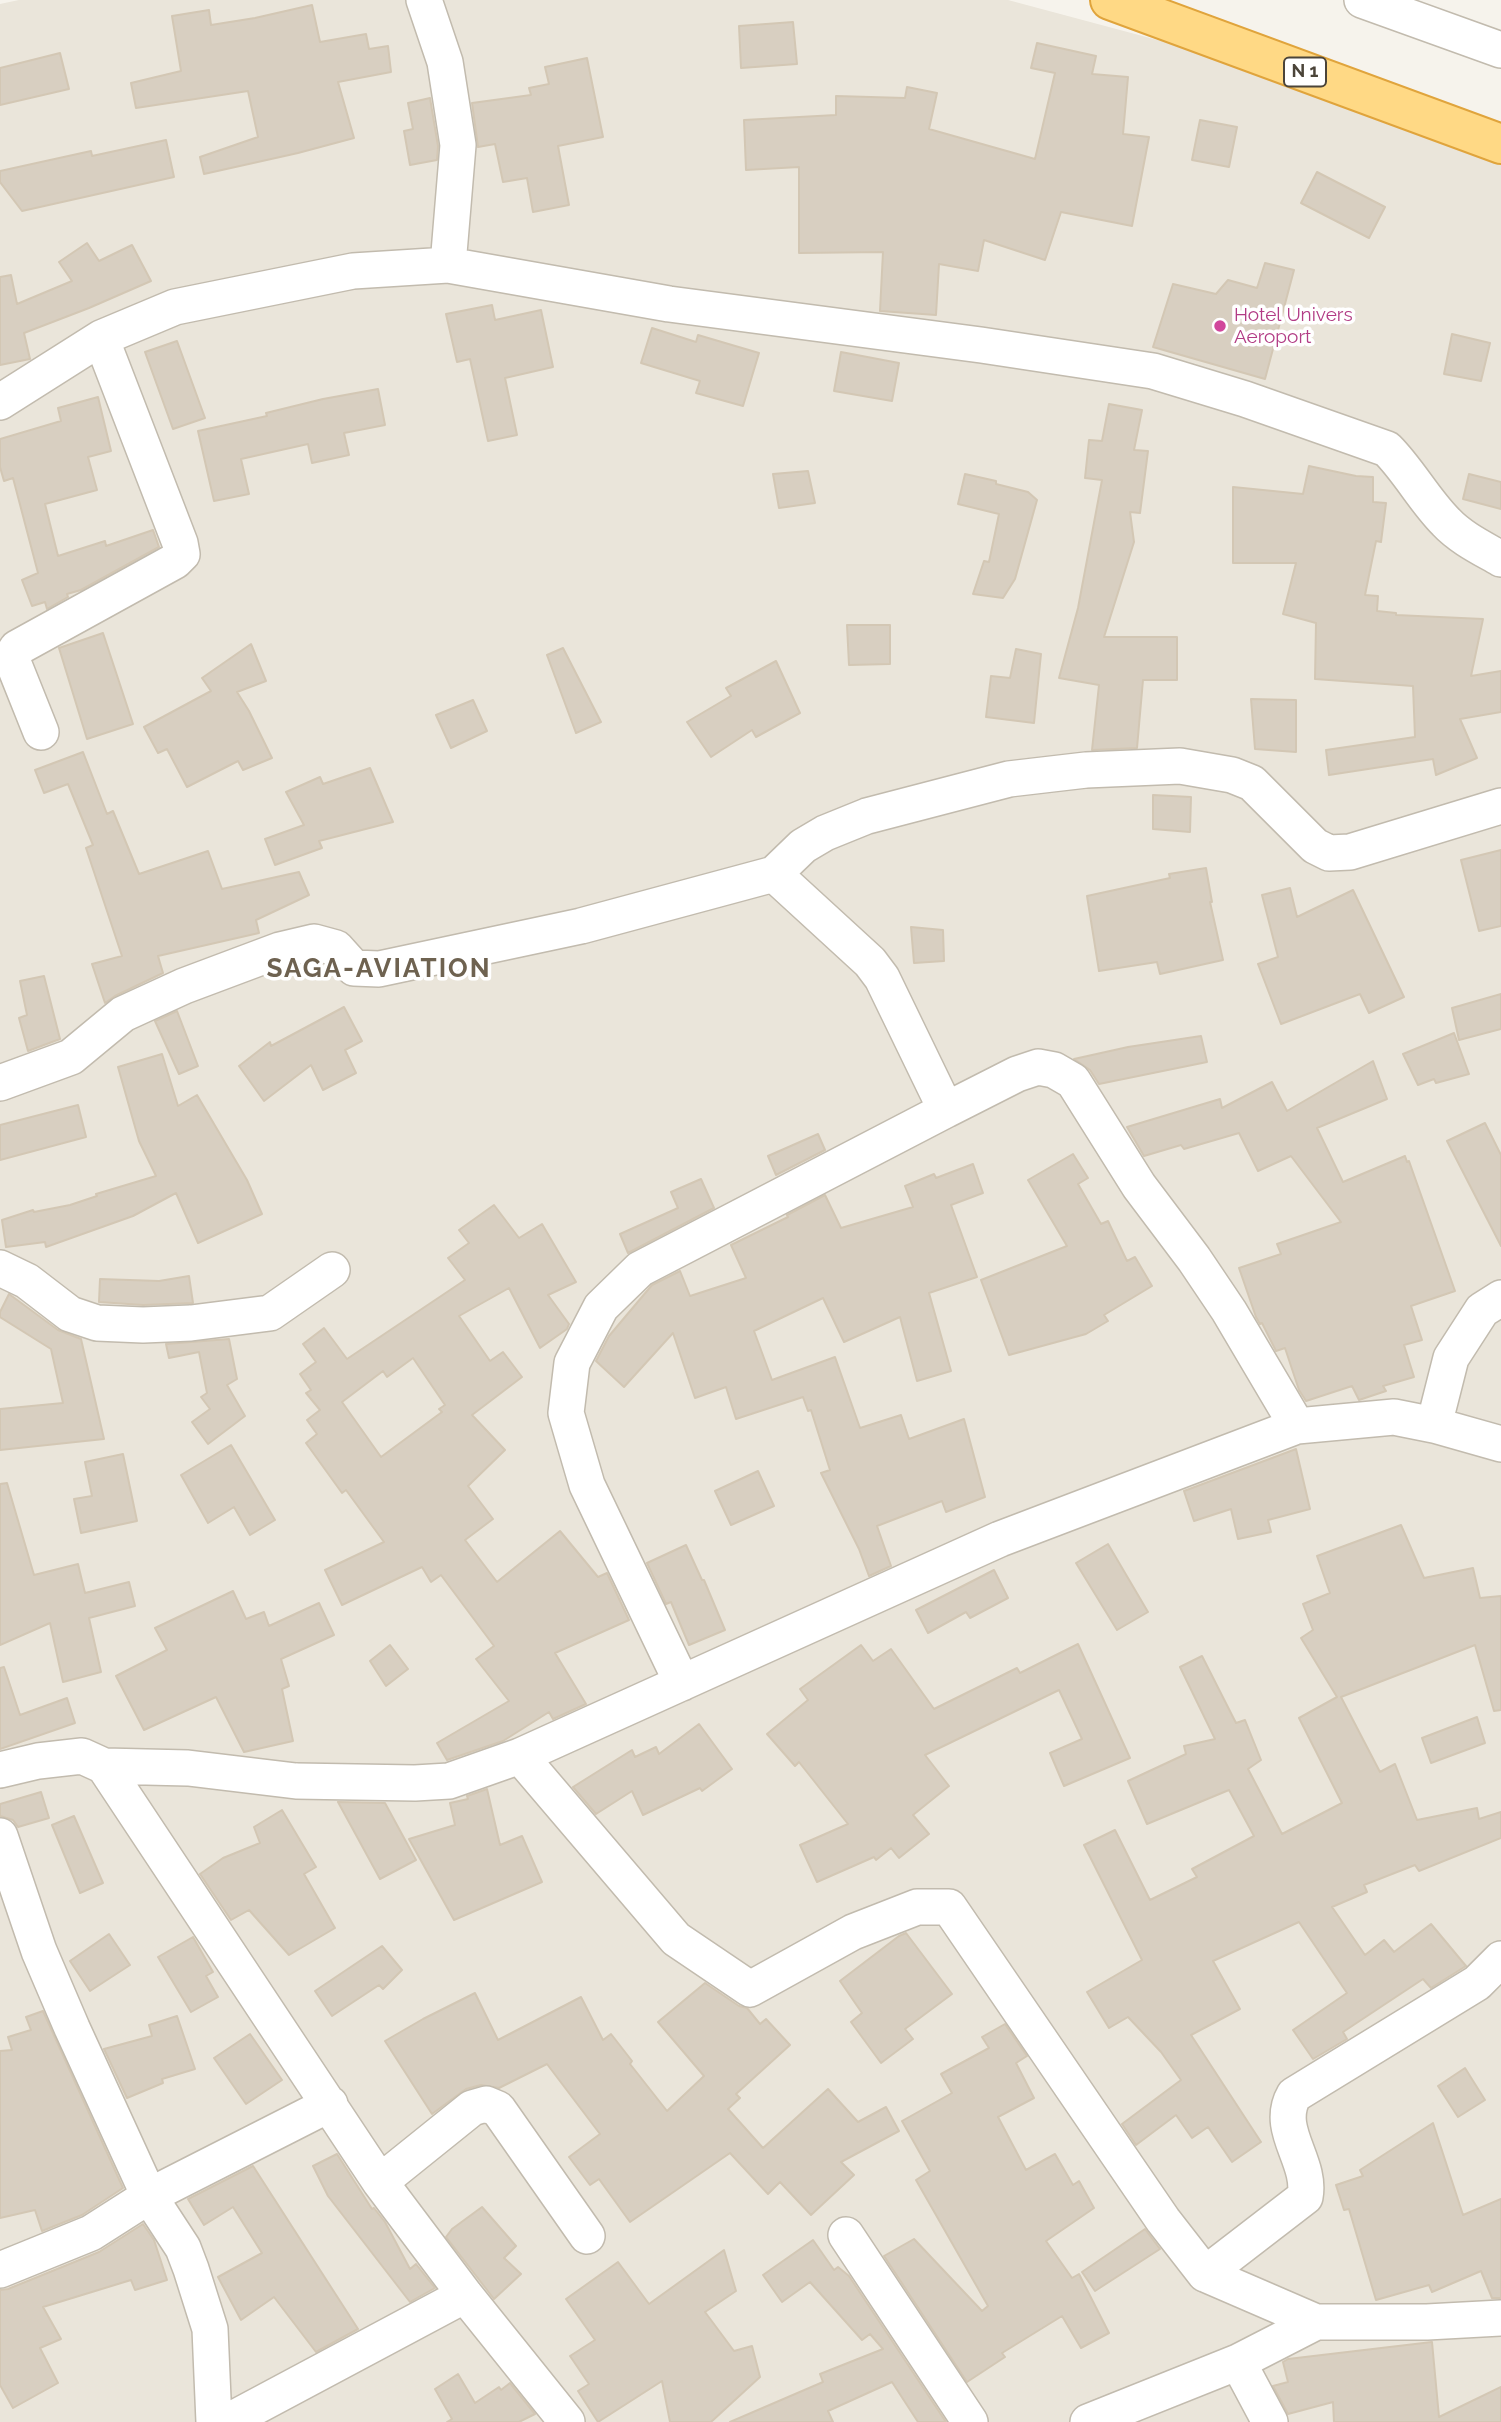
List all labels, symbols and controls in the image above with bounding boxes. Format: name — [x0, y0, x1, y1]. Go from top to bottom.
road number: N 1 — [1284, 58, 1326, 86]
place label: Hotel Univers Aeroport — [1234, 304, 1353, 348]
marker: Hotel Univers Aeroport — [1212, 318, 1228, 334]
district label: SAGA-AVIATION — [268, 953, 490, 985]

